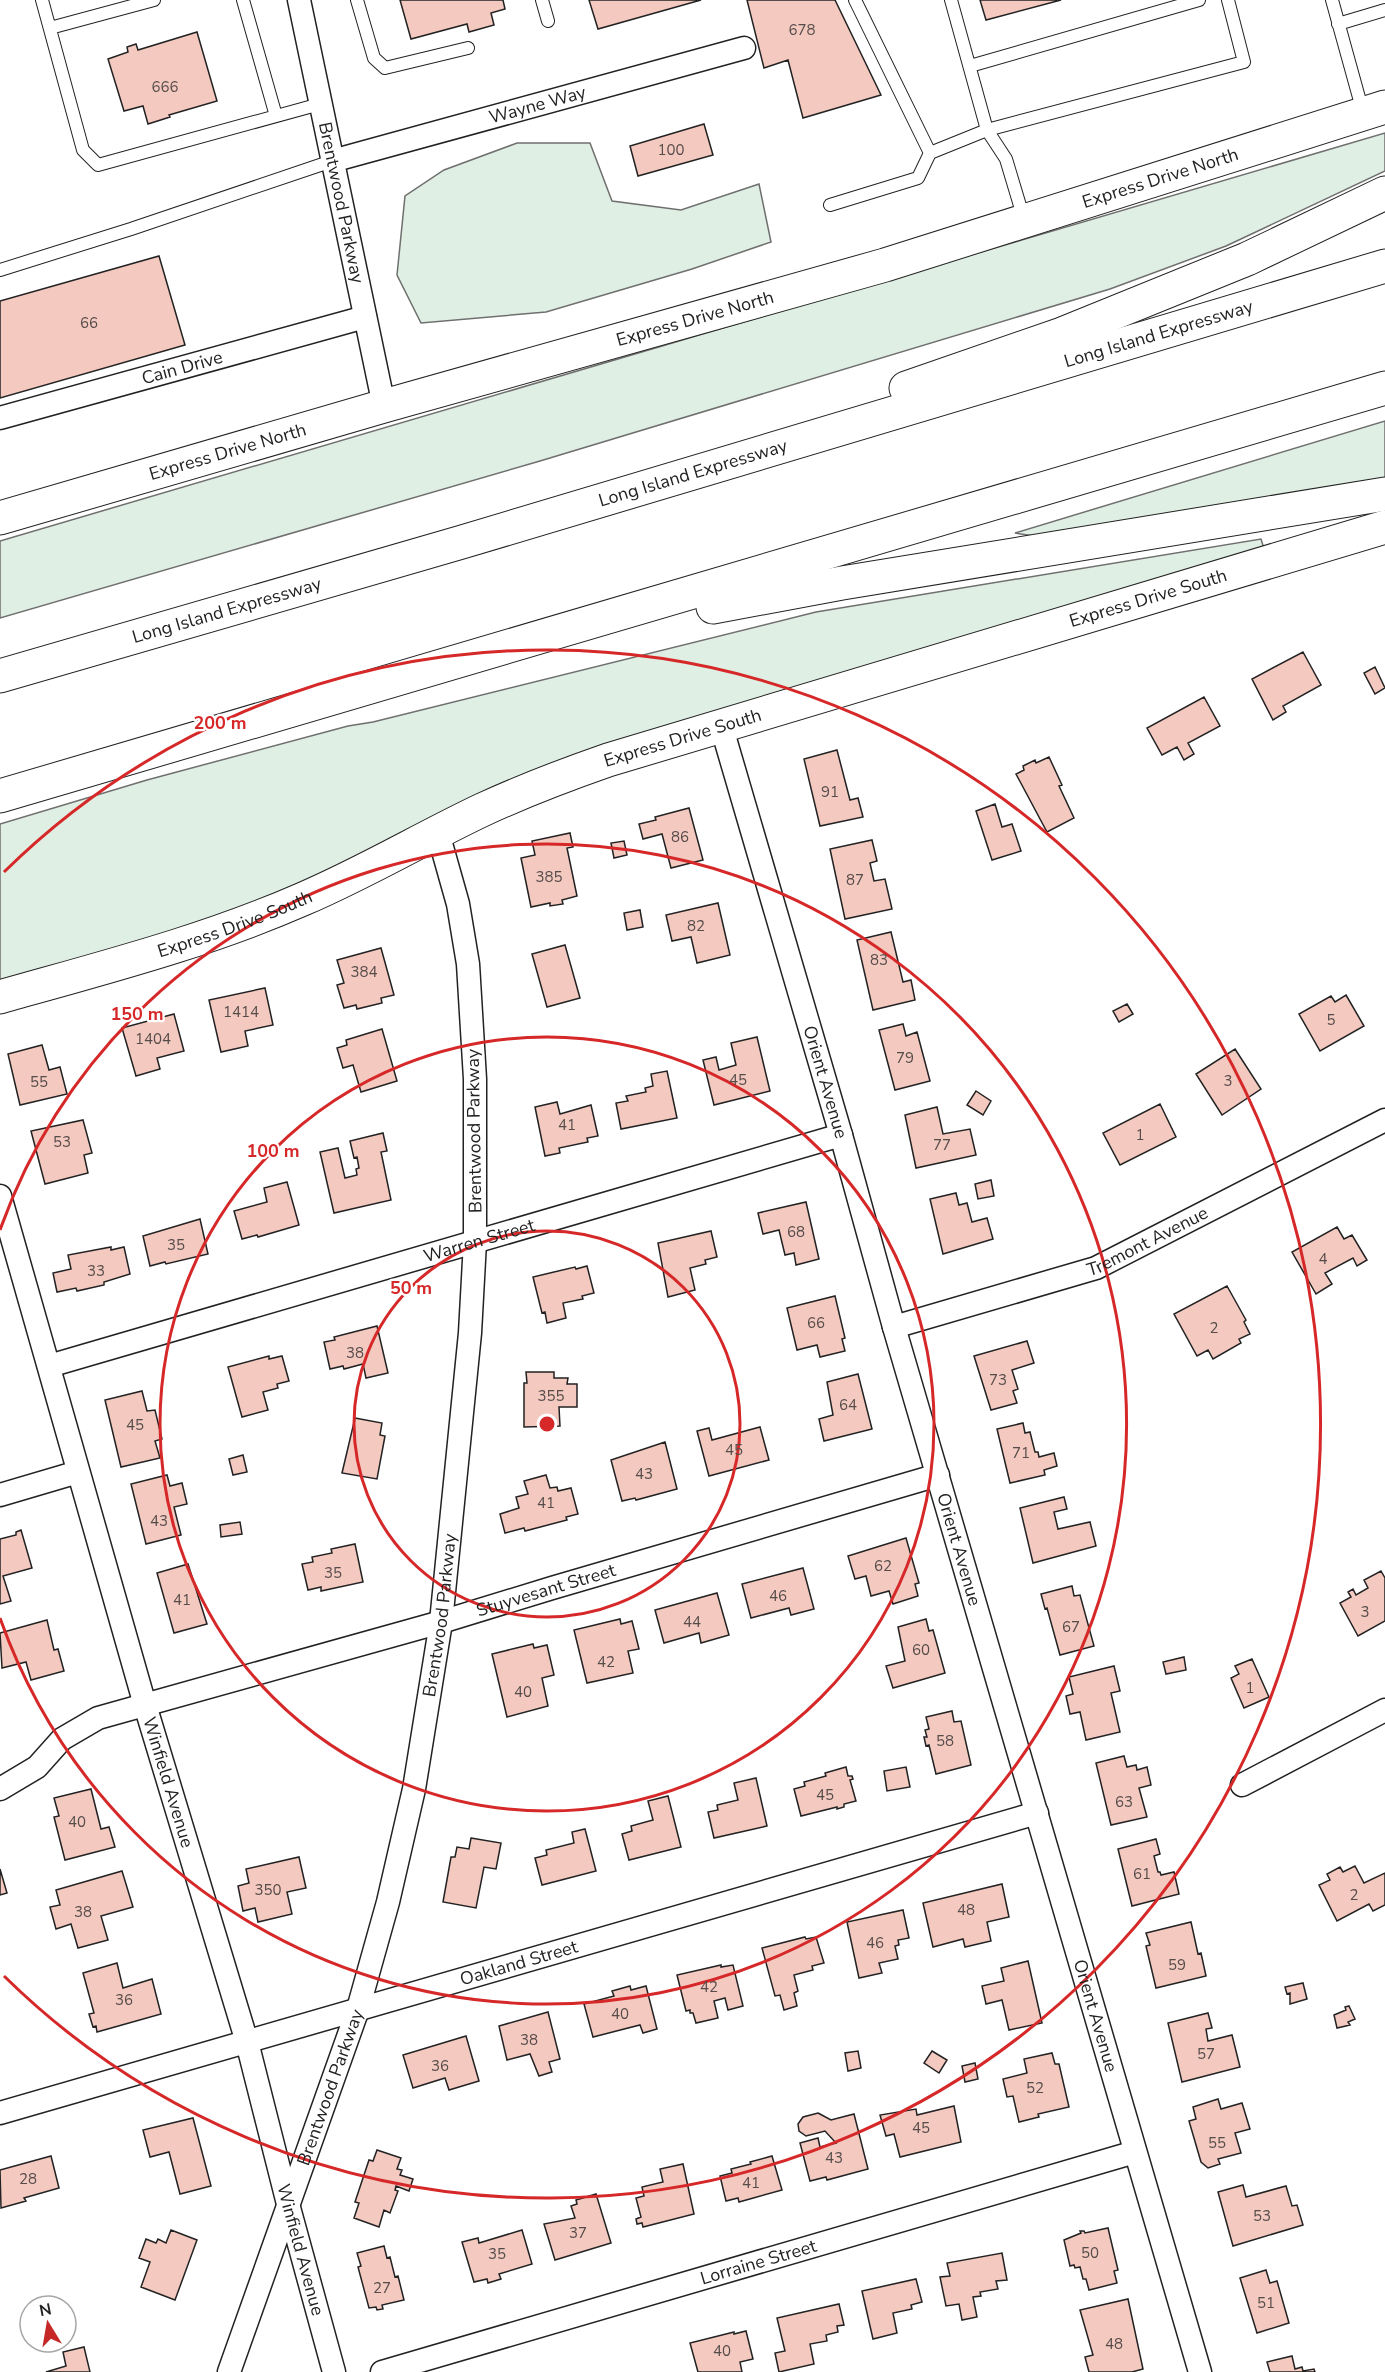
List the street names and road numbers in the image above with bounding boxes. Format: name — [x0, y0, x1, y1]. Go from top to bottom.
street label: Wayne Way — [486, 80, 589, 129]
street label: Brentwood Parkway — [313, 120, 370, 286]
street label: Express Drive North — [1079, 142, 1241, 214]
street label: Express Drive North — [613, 285, 776, 352]
street label: Long Island Expressway — [1061, 294, 1256, 373]
street label: Cain Drive — [139, 345, 225, 390]
street label: Express Drive North — [146, 417, 309, 486]
street label: Long Island Expressway — [596, 433, 791, 513]
street label: Express Drive South — [1066, 563, 1230, 633]
street label: Long Island Expressway — [129, 571, 325, 649]
street label: Express Drive South — [601, 703, 764, 773]
street label: Express Drive South — [154, 884, 316, 963]
street label: Orient Avenue — [798, 1023, 853, 1141]
street label: Brentwood Parkway — [461, 1048, 487, 1213]
street label: Tremont Avenue — [1084, 1201, 1212, 1282]
street label: Warren Street — [421, 1213, 538, 1268]
street label: Orient Avenue — [931, 1490, 987, 1609]
street label: Brentwood Parkway — [417, 1532, 462, 1699]
street label: Stuyvesant Street — [473, 1558, 619, 1623]
street label: Winfield Avenue — [137, 1714, 200, 1851]
street label: Oakland Street — [457, 1934, 581, 1991]
street label: Orient Avenue — [1068, 1956, 1124, 2075]
street label: Brentwood Parkway — [291, 2005, 369, 2169]
street label: Winfield Avenue — [271, 2181, 330, 2318]
street label: Lorraine Street — [697, 2234, 820, 2290]

